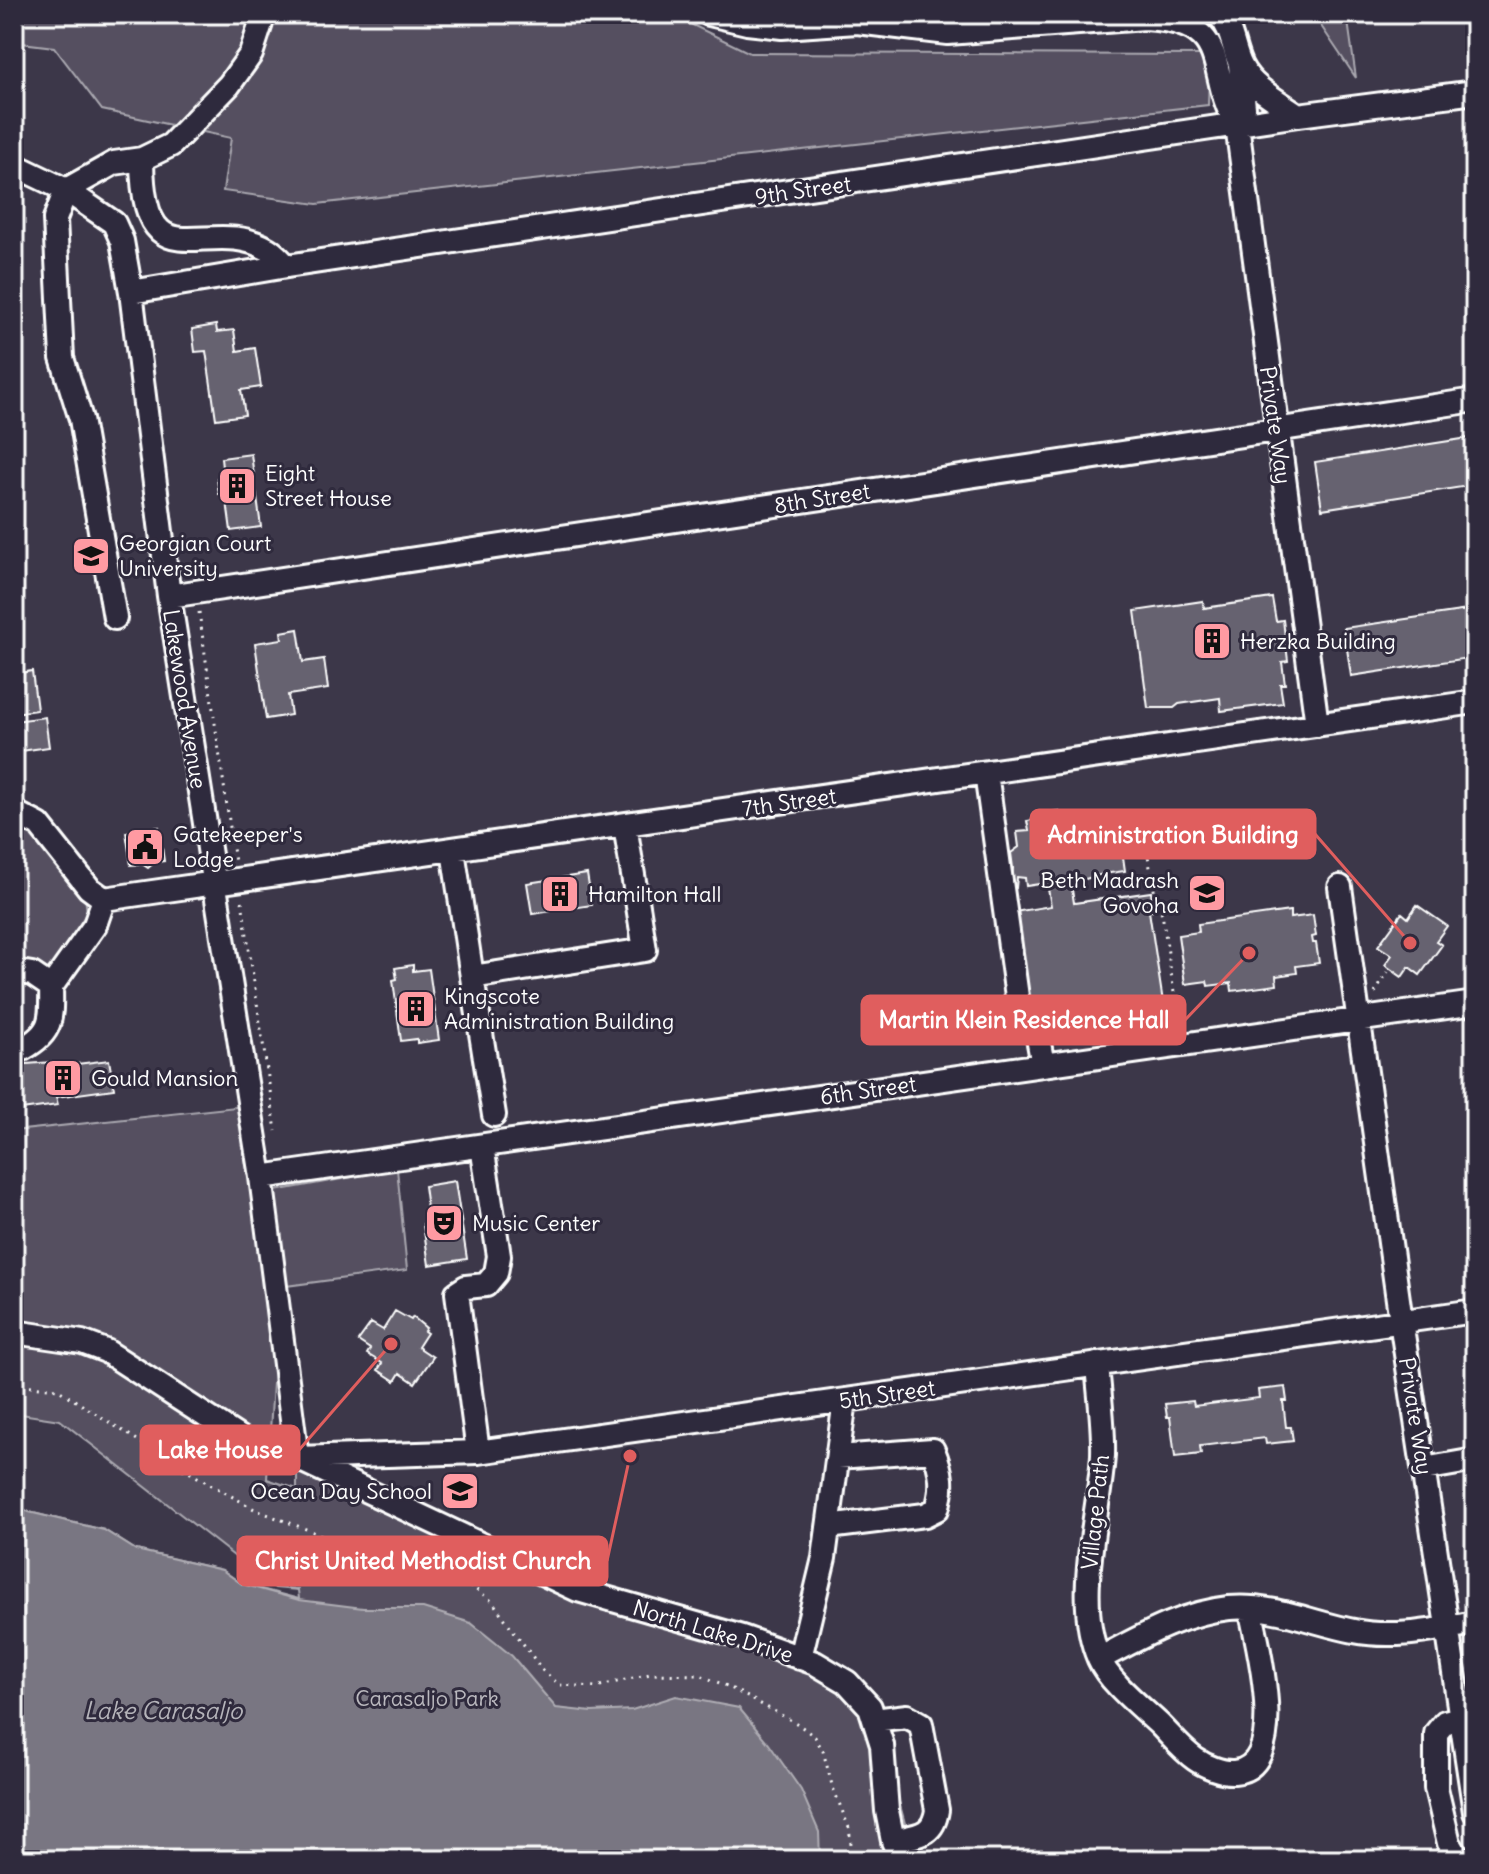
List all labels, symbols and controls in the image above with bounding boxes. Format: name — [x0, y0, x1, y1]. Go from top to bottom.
street label: 9th Street — [753, 169, 853, 211]
street label: Private Way — [1254, 364, 1298, 486]
place label: Eight Street House — [265, 459, 392, 512]
building icon: Eight Street House — [216, 465, 258, 507]
street label: 8th Street — [772, 477, 872, 519]
place label: Georgian Court University — [119, 529, 271, 582]
school or university icon: Georgian Court University — [70, 535, 112, 577]
street label: Lakewood Avenue — [157, 607, 213, 791]
building icon: Herzka Building — [1191, 620, 1233, 662]
place label: Herzka Building — [1240, 627, 1396, 655]
street label: 7th Street — [740, 782, 838, 822]
callout: Administration Building — [1031, 810, 1315, 858]
text: Administration Building — [1047, 819, 1299, 849]
place label: Gatekeeper's Lodge — [173, 820, 303, 873]
public building icon: Gatekeeper's Lodge — [124, 826, 166, 868]
place label: Beth Madrash Govoha — [1040, 866, 1179, 919]
school or university icon: Beth Madrash Govoha — [1186, 872, 1228, 914]
building icon: Hamilton Hall — [539, 873, 581, 915]
place label: Hamilton Hall — [588, 880, 721, 908]
place label: Kingscote Administration Building — [444, 982, 674, 1035]
building icon: Kingscote Administration Building — [395, 988, 437, 1030]
callout: Martin Klein Residence Hall — [862, 996, 1185, 1044]
text: Martin Klein Residence Hall — [879, 1004, 1169, 1034]
building icon: Gould Mansion — [42, 1057, 84, 1099]
place label: Gould Mansion — [91, 1064, 238, 1092]
street label: 6th Street — [818, 1069, 918, 1111]
theatre icon: Music Center — [423, 1202, 465, 1244]
place label: Music Center — [472, 1209, 600, 1237]
street label: Private Way — [1393, 1355, 1439, 1477]
street label: 5th Street — [837, 1373, 937, 1415]
callout: Lake House — [141, 1426, 299, 1474]
text: Lake House — [157, 1434, 283, 1464]
street label: Village Path — [1075, 1453, 1115, 1571]
school or university icon: Ocean Day School — [439, 1470, 481, 1512]
place label: Ocean Day School — [250, 1477, 432, 1505]
callout: Christ United Methodist Church — [238, 1537, 607, 1585]
text: Christ United Methodist Church — [255, 1545, 591, 1575]
street label: North Lake Drive — [629, 1593, 797, 1669]
park label: Carasaljo Park — [355, 1684, 499, 1712]
water label: Lake Carasaljo — [84, 1695, 244, 1725]

